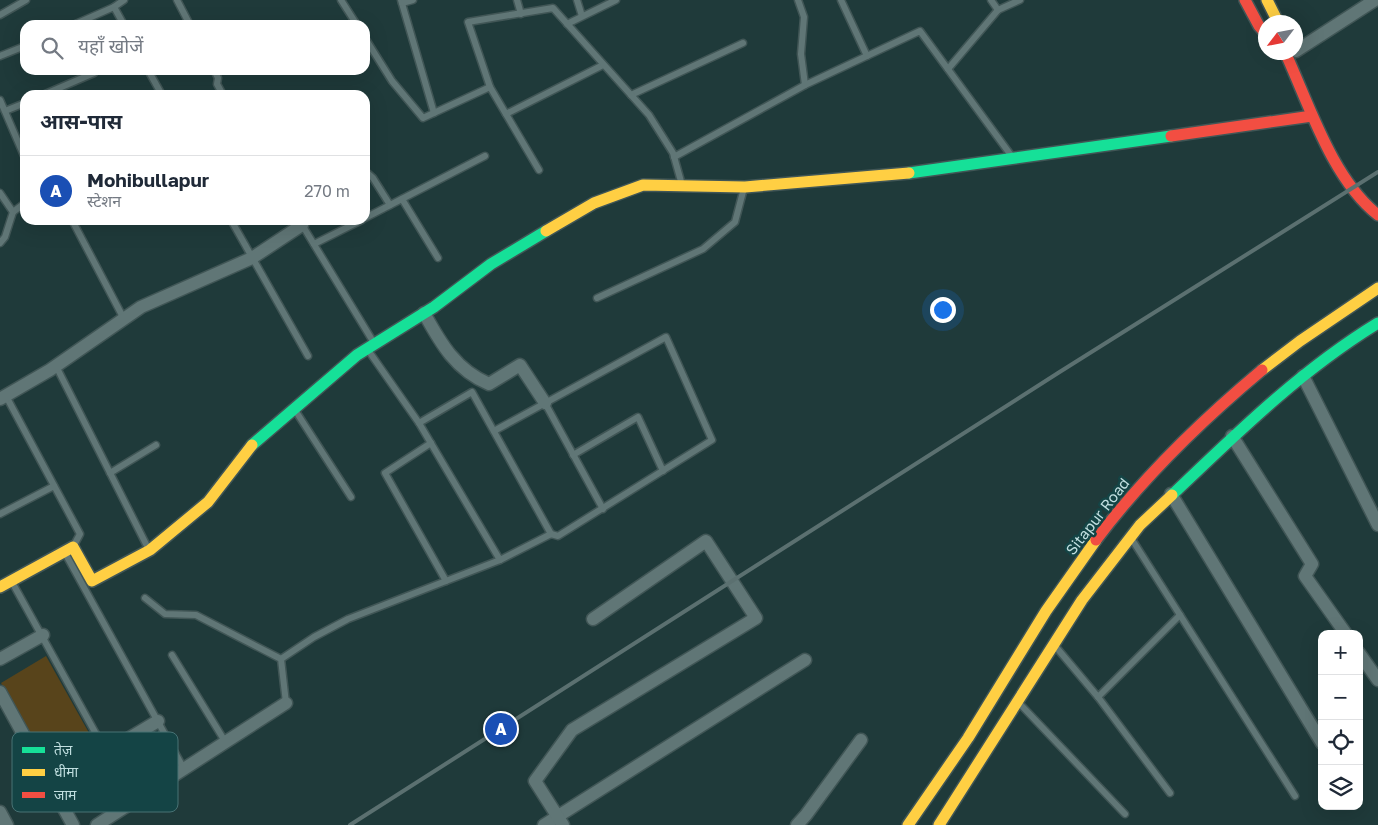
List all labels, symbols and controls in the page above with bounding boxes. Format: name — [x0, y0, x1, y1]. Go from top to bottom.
north arrow — [1258, 15, 1303, 60]
search box — [20, 20, 370, 75]
icon: search — [38, 34, 66, 62]
text: यहाँ खोजें — [78, 34, 143, 57]
text: आस-पास — [40, 108, 122, 134]
text: Mohibullapur — [87, 168, 209, 191]
text: A — [50, 181, 62, 201]
text: 270 m — [304, 181, 350, 201]
text: स्टेशन — [87, 191, 121, 211]
your location — [930, 297, 956, 323]
street label: Sitapur Road — [1061, 474, 1133, 558]
map controls — [1318, 630, 1363, 810]
button: + — [1318, 630, 1363, 675]
button: − — [1318, 675, 1363, 720]
pin: A — [485, 710, 517, 748]
button: locate — [1318, 720, 1363, 765]
legend — [12, 732, 178, 812]
text: तेज़ — [54, 741, 73, 758]
text: धीमा — [54, 763, 79, 780]
button: layers — [1318, 765, 1363, 810]
text: जाम — [54, 786, 77, 803]

